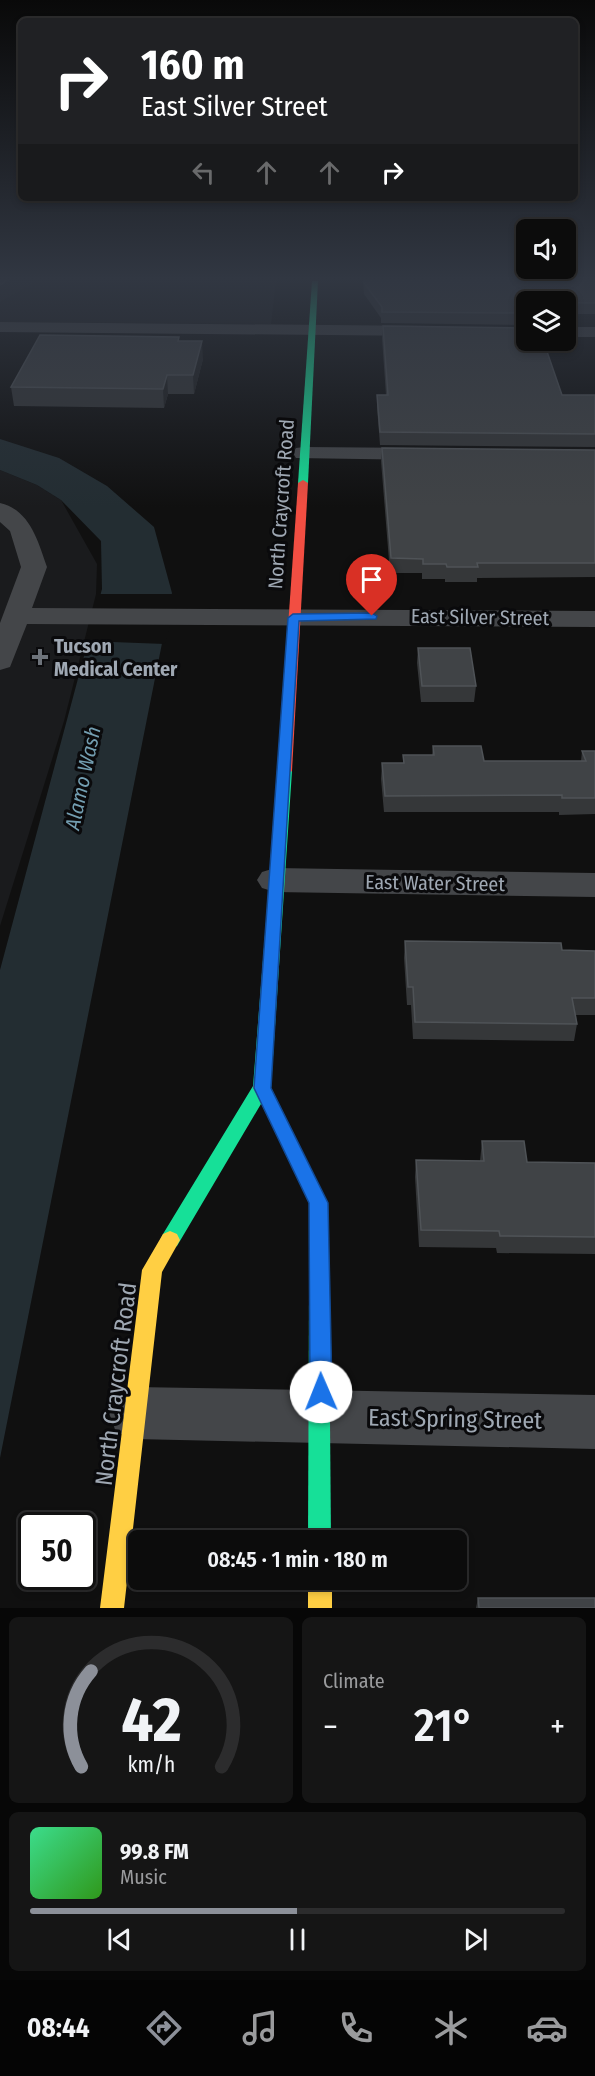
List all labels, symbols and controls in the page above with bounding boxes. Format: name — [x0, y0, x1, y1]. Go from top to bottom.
text: 160 m — [141, 40, 244, 90]
icon: right — [42, 42, 120, 120]
text: East Silver Street — [141, 91, 328, 123]
icon: left — [187, 156, 220, 189]
icon: ahead — [250, 156, 283, 189]
icon: ahead — [313, 156, 346, 189]
icon: right — [376, 156, 409, 189]
map controls — [516, 219, 576, 351]
button: sound — [516, 219, 576, 279]
button: layers — [516, 291, 576, 351]
street label: North Craycroft Road — [263, 418, 299, 590]
pin — [346, 554, 397, 616]
icon: arrive — [355, 563, 388, 596]
street label: East Silver Street — [411, 604, 550, 630]
place label: Tucson Medical Center — [54, 634, 178, 681]
marker: Tucson Medical Center — [31, 648, 49, 666]
water label: Alamo Wash — [59, 724, 107, 833]
street label: East Water Street — [365, 870, 506, 896]
street label: North Craycroft Road — [90, 1281, 142, 1487]
position arrow — [289, 1360, 353, 1424]
street label: East Spring Street — [368, 1403, 542, 1435]
speed limit sign: 50 — [18, 1512, 96, 1590]
text: 08:45 · 1 min · 180 m — [207, 1546, 388, 1573]
text: Climate — [323, 1669, 385, 1693]
text: 42 — [121, 1683, 181, 1758]
text: 21° — [414, 1699, 474, 1753]
text: − — [323, 1707, 338, 1747]
text: + — [550, 1707, 565, 1747]
text: km/h — [127, 1752, 175, 1778]
text: 99.8 FM — [120, 1838, 189, 1865]
text: Music — [120, 1865, 167, 1889]
icon: previous — [103, 1923, 136, 1956]
icon: pause — [281, 1923, 314, 1956]
icon: next — [459, 1923, 492, 1956]
icon: directions — [143, 2007, 185, 2049]
icon: music — [239, 2007, 281, 2049]
icon: phone — [335, 2007, 377, 2049]
icon: climate — [430, 2007, 472, 2049]
icon: car — [526, 2007, 568, 2049]
text: 08:44 — [27, 2012, 90, 2044]

